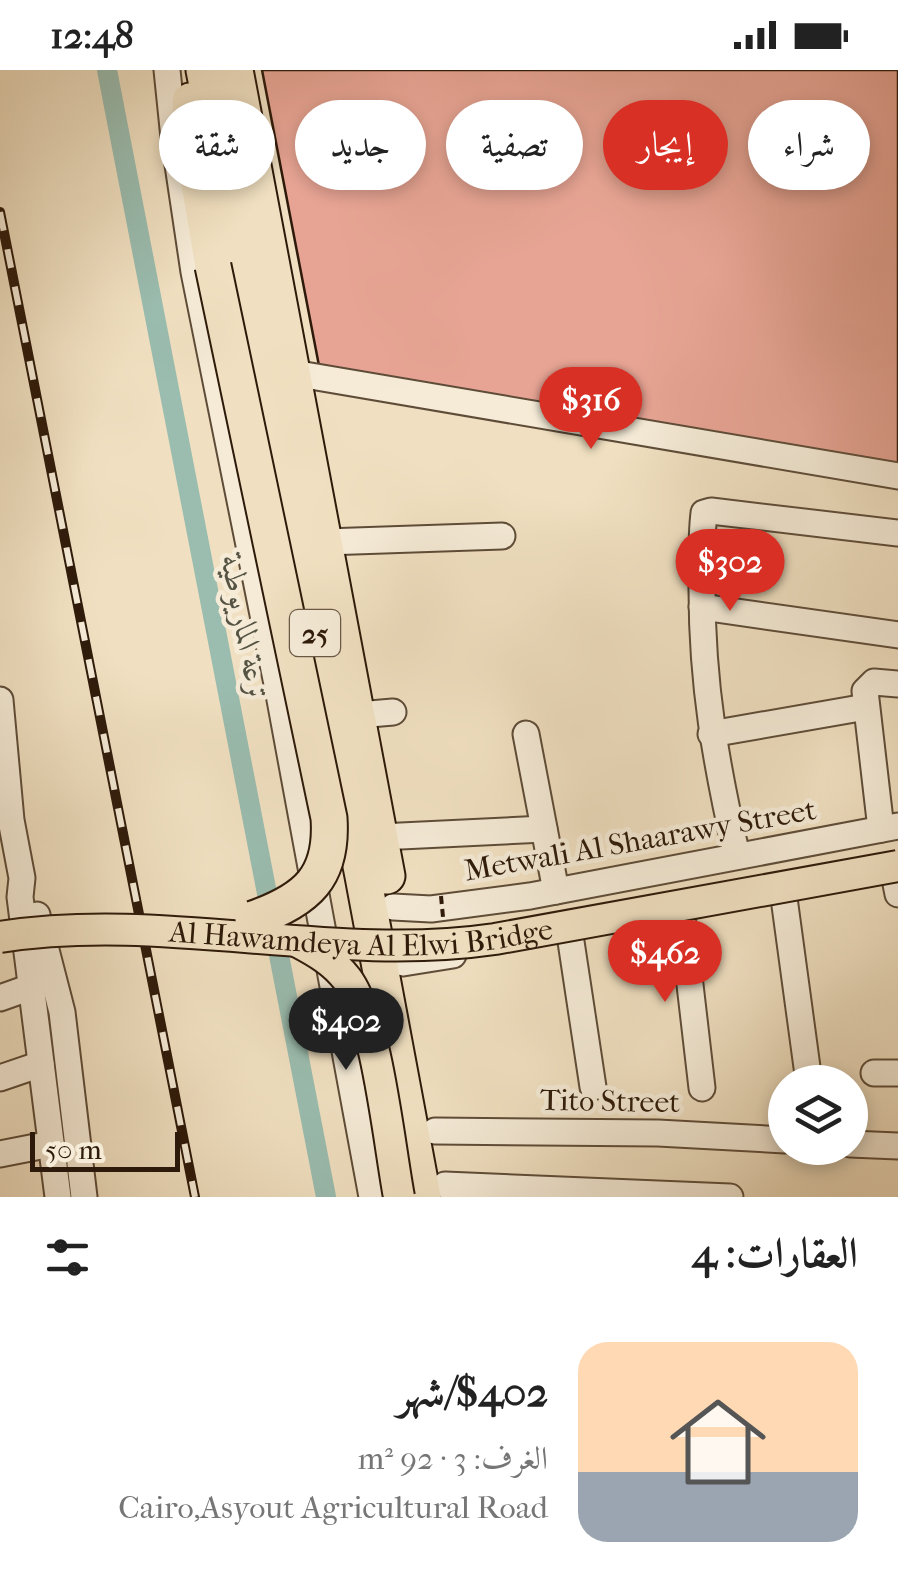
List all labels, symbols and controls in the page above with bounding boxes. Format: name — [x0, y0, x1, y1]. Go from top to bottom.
text: 12:48 — [50, 13, 134, 58]
chip: شقة — [159, 100, 275, 190]
chip: جديد — [295, 100, 426, 190]
chip: تصفية — [446, 100, 583, 190]
chip: إيجار — [603, 100, 728, 190]
chip: شراء — [748, 100, 870, 190]
pin: $316 — [532, 367, 650, 452]
text: $316 — [561, 381, 621, 418]
pin: $302 — [671, 529, 789, 614]
text: $302 — [698, 543, 762, 580]
water label: ترعة الماريوطية — [212, 549, 278, 705]
road number: 25 — [290, 610, 340, 656]
street label: Metwali Al Shaarawy Street — [462, 792, 819, 889]
street label: Al Hawamdeya Al Elwi Bridge — [167, 912, 556, 964]
pin: $462 — [606, 920, 724, 1005]
text: $462 — [630, 934, 700, 971]
pin: $402 — [287, 988, 405, 1073]
text: $402 — [311, 1002, 381, 1039]
map controls — [768, 1065, 868, 1165]
button: layers — [768, 1065, 868, 1165]
street label: Tito Street — [540, 1083, 681, 1120]
scale bar — [30, 1127, 180, 1172]
text: 50 m — [45, 1133, 102, 1166]
text: العقارات: 4 — [692, 1229, 858, 1278]
icon: filters — [40, 1230, 95, 1285]
text: $402/شهر — [397, 1368, 548, 1417]
icon: home — [658, 1382, 778, 1502]
text: الغرف: 3 · 92 m² — [358, 1440, 548, 1477]
text: Cairo,Asyout Agricultural Road — [118, 1489, 548, 1526]

